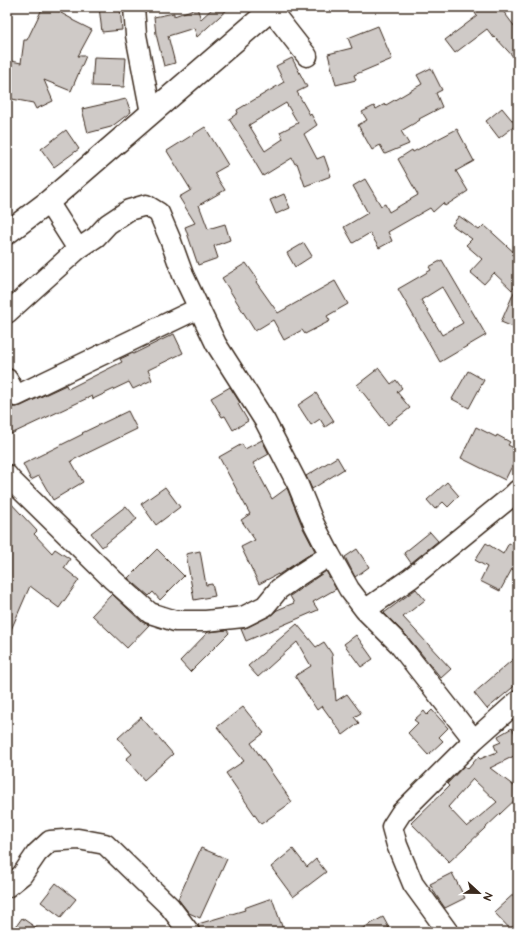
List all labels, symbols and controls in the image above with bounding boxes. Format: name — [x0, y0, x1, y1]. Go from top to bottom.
north arrow — [459, 873, 499, 913]
text: N — [480, 891, 496, 903]

